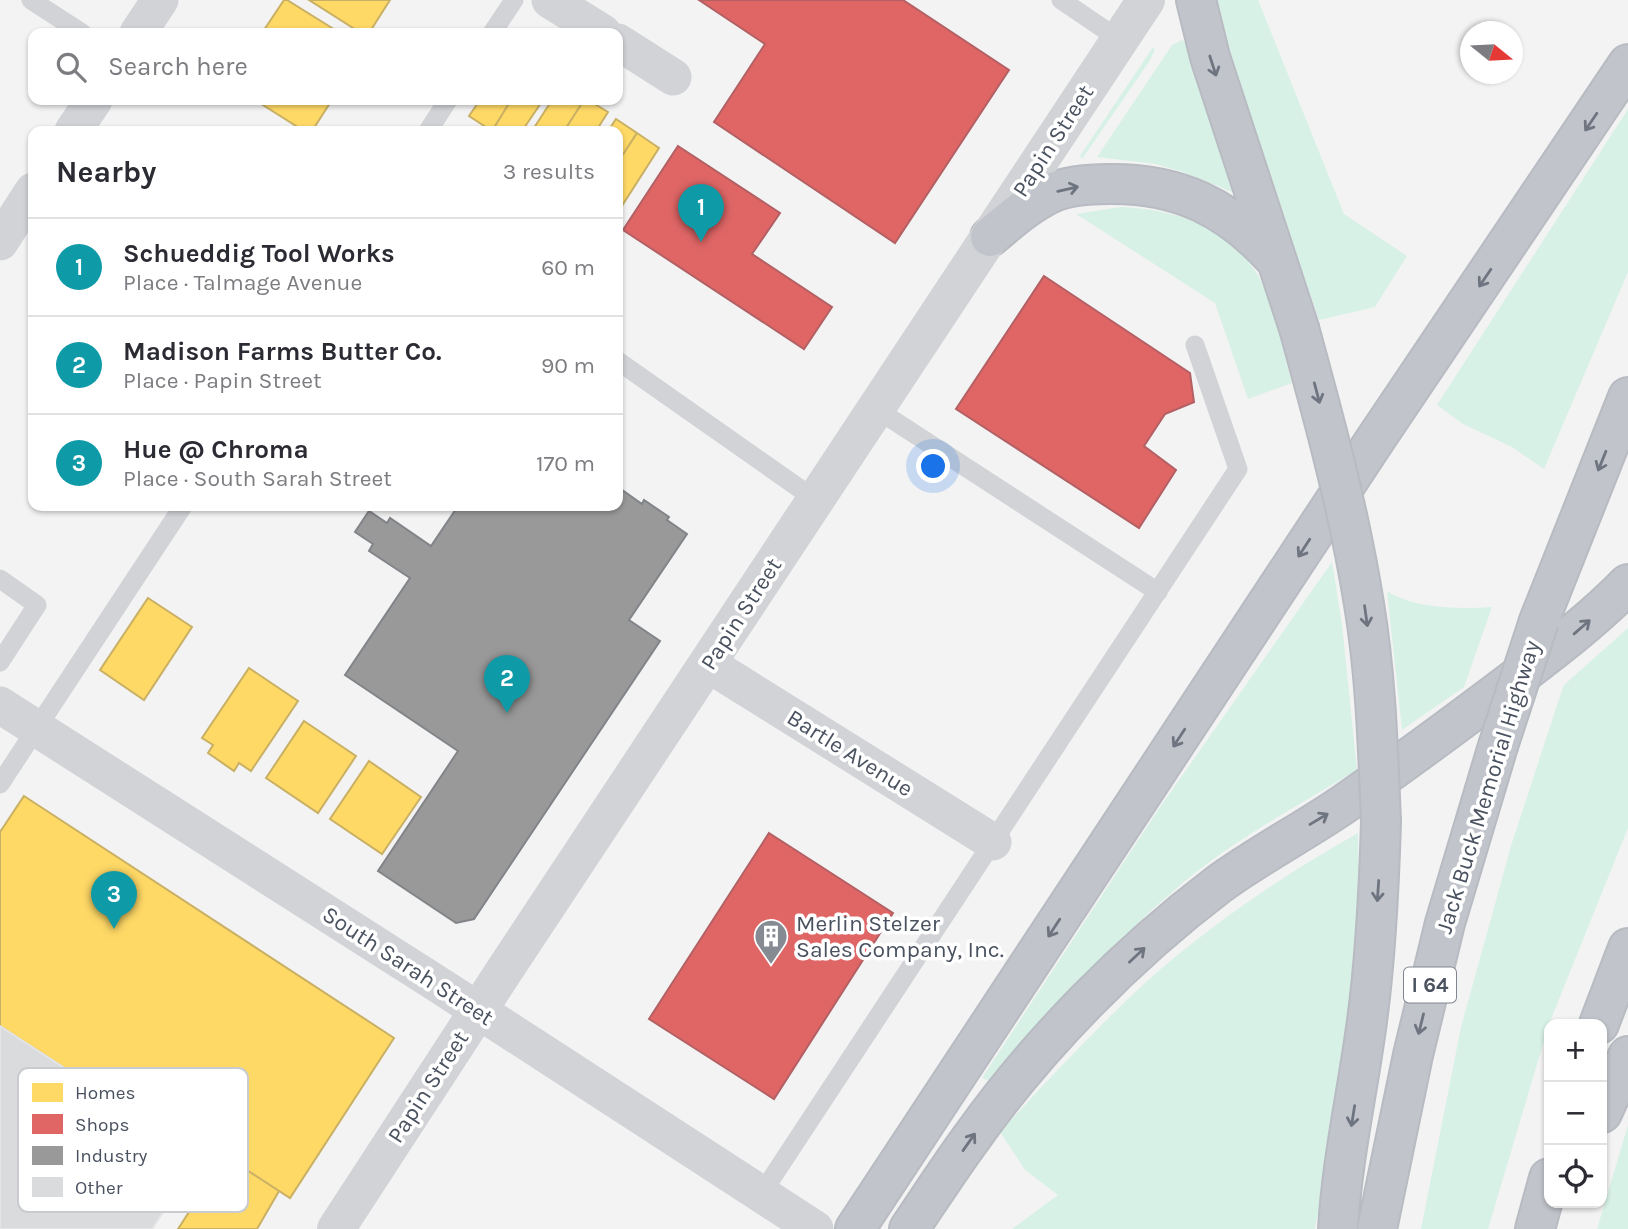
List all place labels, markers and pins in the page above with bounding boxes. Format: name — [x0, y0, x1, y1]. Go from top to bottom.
pin: 1 — [678, 184, 724, 242]
pin: 2 — [484, 655, 530, 713]
pin: 3 — [91, 871, 137, 929]
place label: Merlin Stelzer Sales Company, Inc. — [796, 910, 1004, 963]
building icon: Merlin Stelzer Sales Company, Inc. — [752, 917, 790, 966]

